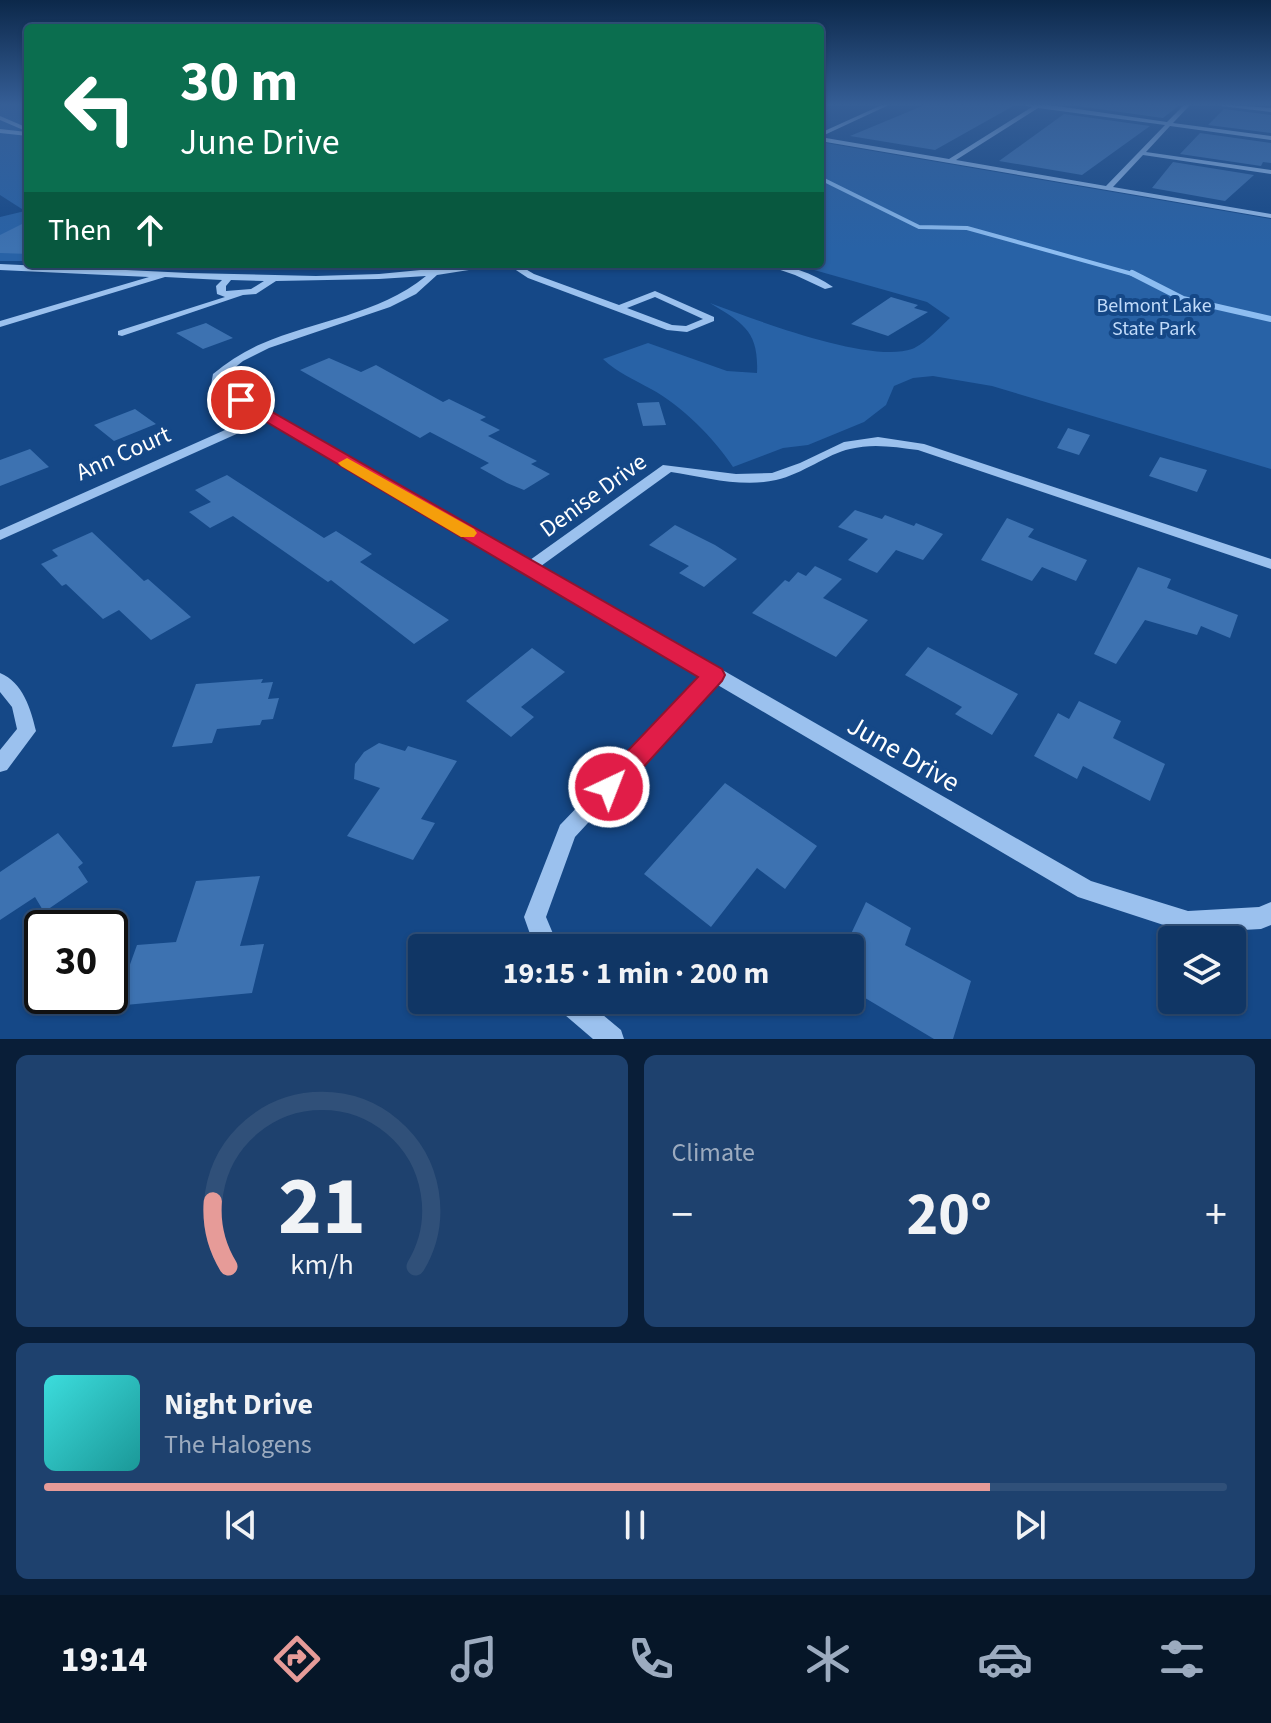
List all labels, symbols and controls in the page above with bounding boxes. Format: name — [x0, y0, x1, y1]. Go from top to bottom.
text: 30 m — [180, 43, 298, 122]
icon: left — [48, 56, 152, 160]
text: June Drive — [180, 117, 340, 168]
icon: ahead — [128, 208, 172, 252]
text: Then — [48, 209, 112, 252]
park label: Belmont Lake State Park — [1096, 292, 1212, 343]
pin — [207, 366, 275, 434]
icon: arrive — [219, 378, 263, 422]
street label: Ann Court — [70, 417, 176, 490]
street label: Denise Drive — [533, 445, 654, 546]
street label: June Drive — [840, 706, 967, 802]
position arrow — [567, 745, 651, 829]
speed limit sign: 30 — [24, 910, 128, 1014]
map controls — [1158, 926, 1246, 1014]
button: layers — [1158, 926, 1246, 1014]
text: 19:15 · 1 min · 200 m — [503, 952, 769, 995]
text: Climate — [672, 1134, 755, 1171]
text: 21 — [278, 1148, 366, 1266]
text: 20° — [907, 1173, 992, 1258]
text: − — [672, 1184, 693, 1247]
text: + — [1205, 1184, 1227, 1247]
text: km/h — [290, 1245, 353, 1285]
text: Night Drive — [164, 1383, 313, 1426]
text: The Halogens — [164, 1426, 312, 1463]
icon: previous — [219, 1503, 263, 1547]
icon: pause — [613, 1503, 657, 1547]
icon: next — [1008, 1503, 1052, 1547]
icon: directions — [269, 1631, 325, 1687]
icon: music — [446, 1631, 502, 1687]
icon: phone — [623, 1631, 679, 1687]
icon: climate — [800, 1631, 856, 1687]
icon: car — [977, 1631, 1033, 1687]
icon: filters — [1154, 1631, 1210, 1687]
text: 19:14 — [61, 1634, 147, 1685]

